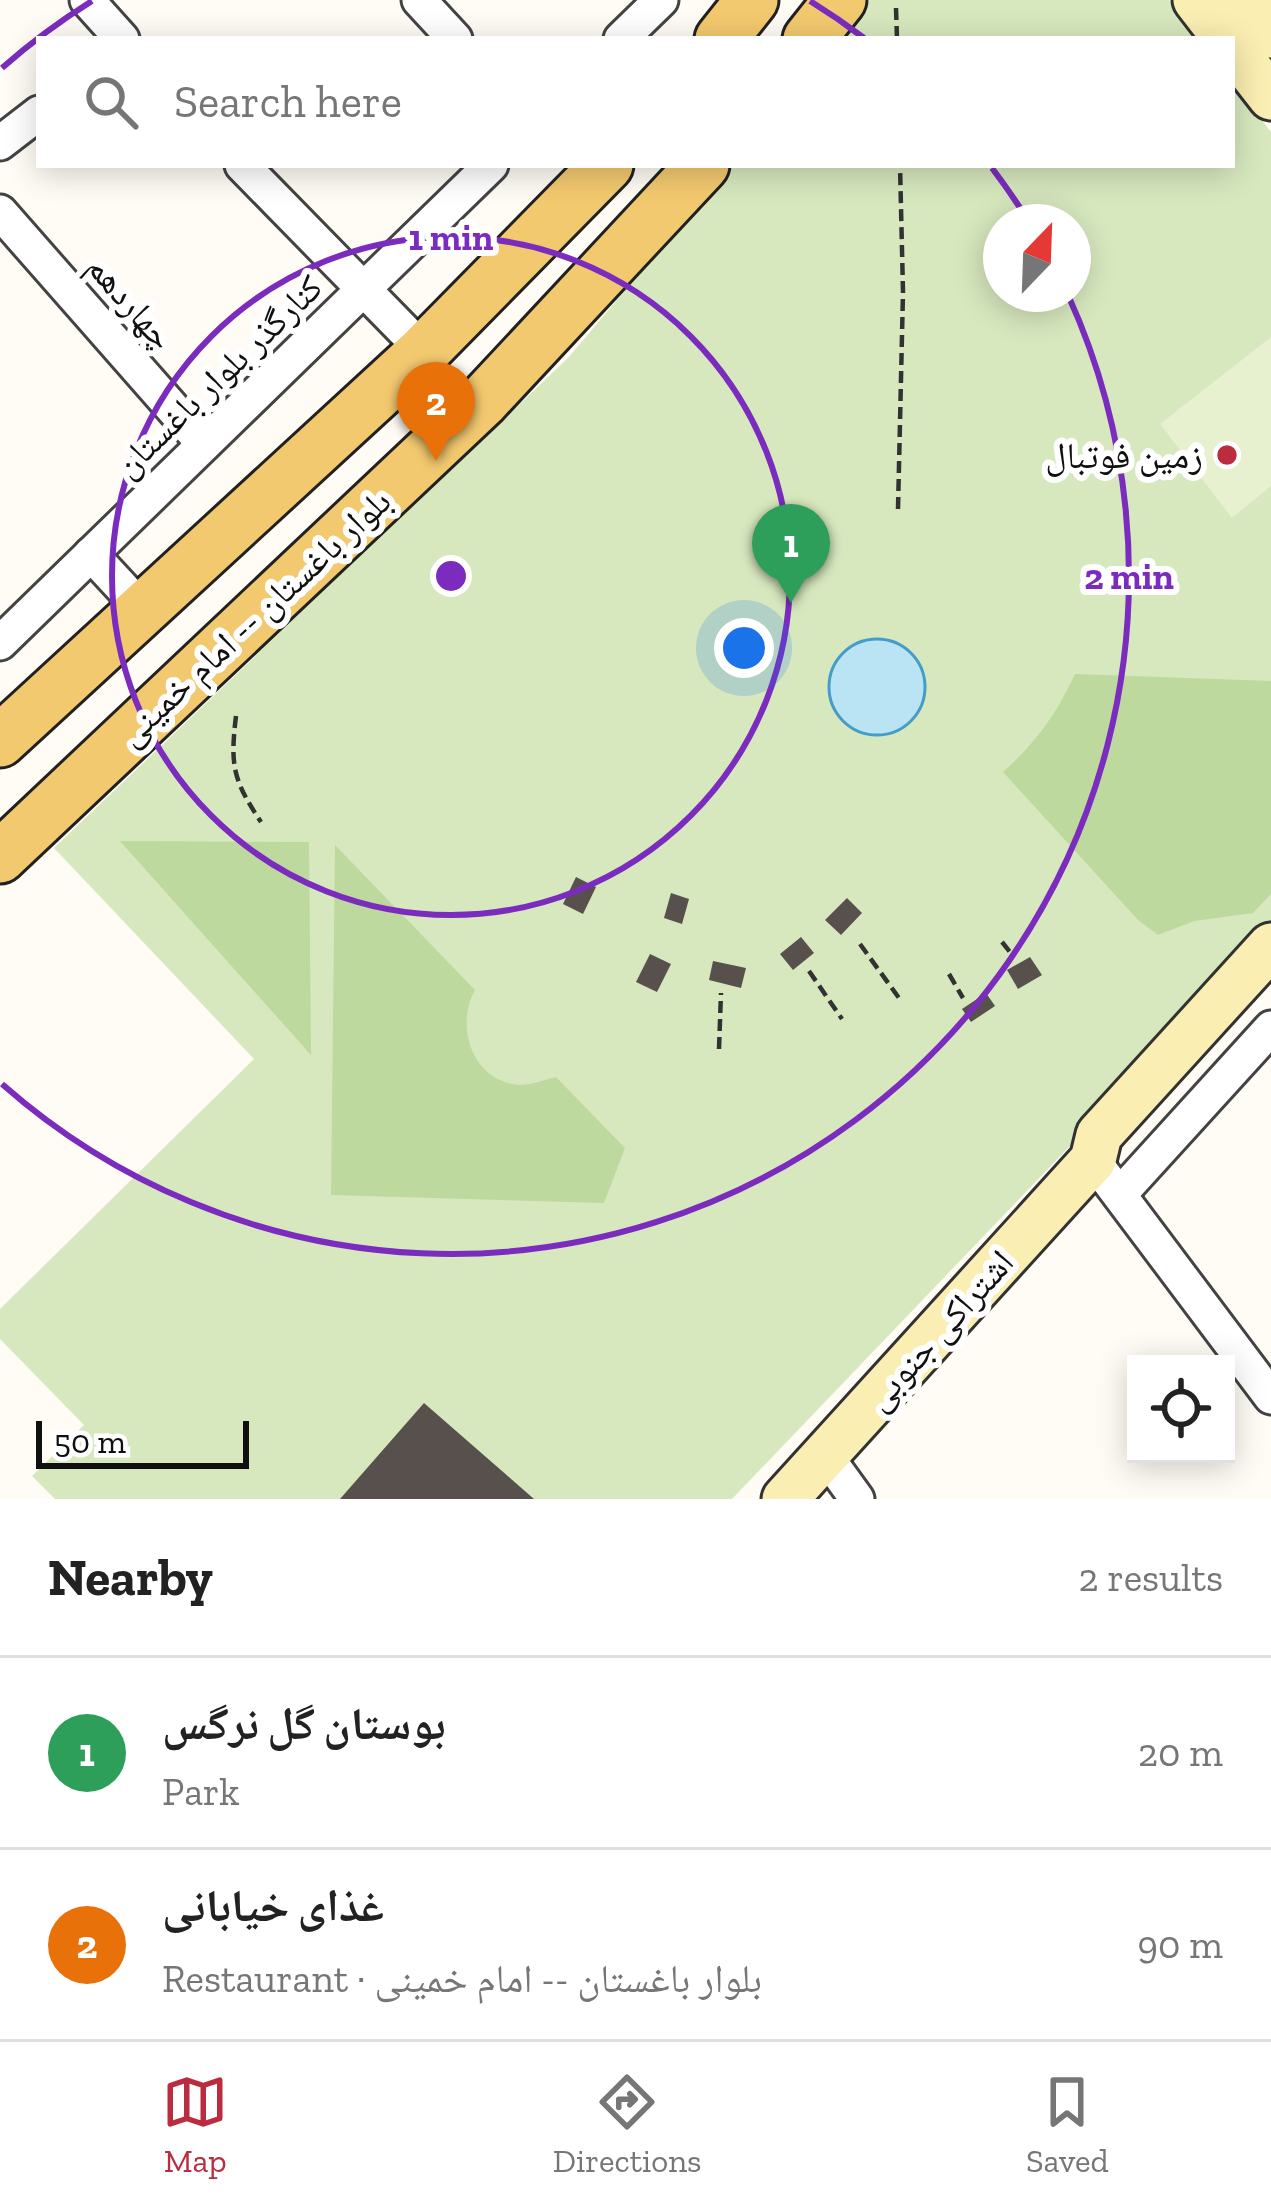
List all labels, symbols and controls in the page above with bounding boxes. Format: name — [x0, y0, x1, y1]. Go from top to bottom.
search box — [36, 36, 1235, 168]
icon: search — [78, 69, 144, 135]
text: Search here — [174, 75, 402, 129]
north arrow — [983, 204, 1091, 312]
text: 1 min — [409, 216, 493, 259]
street label: چهاردهم — [77, 246, 184, 360]
street label: کنارگذر بلوار باغستان — [105, 266, 331, 486]
pin: 2 — [397, 362, 475, 461]
place label: زمین فوتبال — [1045, 434, 1203, 477]
marker: زمین فوتبال — [1214, 442, 1240, 468]
street label: بلوار باغستان -- امام خمینی — [109, 479, 401, 756]
pin: 1 — [752, 504, 830, 603]
centre of rings — [430, 555, 472, 597]
text: 2 min — [1084, 555, 1174, 598]
your location — [714, 618, 774, 678]
street label: اشتراکی جنوبی — [856, 1241, 1022, 1419]
map controls — [1127, 1355, 1235, 1463]
button: locate — [1127, 1355, 1235, 1463]
scale bar — [36, 1415, 249, 1468]
text: 50 m — [54, 1422, 126, 1461]
text: Nearby — [48, 1547, 213, 1608]
text: 2 results — [1078, 1554, 1223, 1601]
text: بوستان گل نرگس — [162, 1697, 446, 1751]
text: 1 — [79, 1729, 95, 1776]
text: 20 m — [1138, 1729, 1223, 1776]
text: Park — [162, 1768, 239, 1815]
text: غذای خیابانی — [162, 1879, 384, 1933]
text: 2 — [77, 1921, 97, 1968]
text: 90 m — [1137, 1921, 1223, 1968]
text: Restaurant · بلوار باغستان -- امام خمینی — [162, 1955, 762, 2002]
tab: Map — [162, 2069, 228, 2180]
tab: Directions — [553, 2069, 702, 2180]
tab: Saved — [1026, 2069, 1109, 2180]

